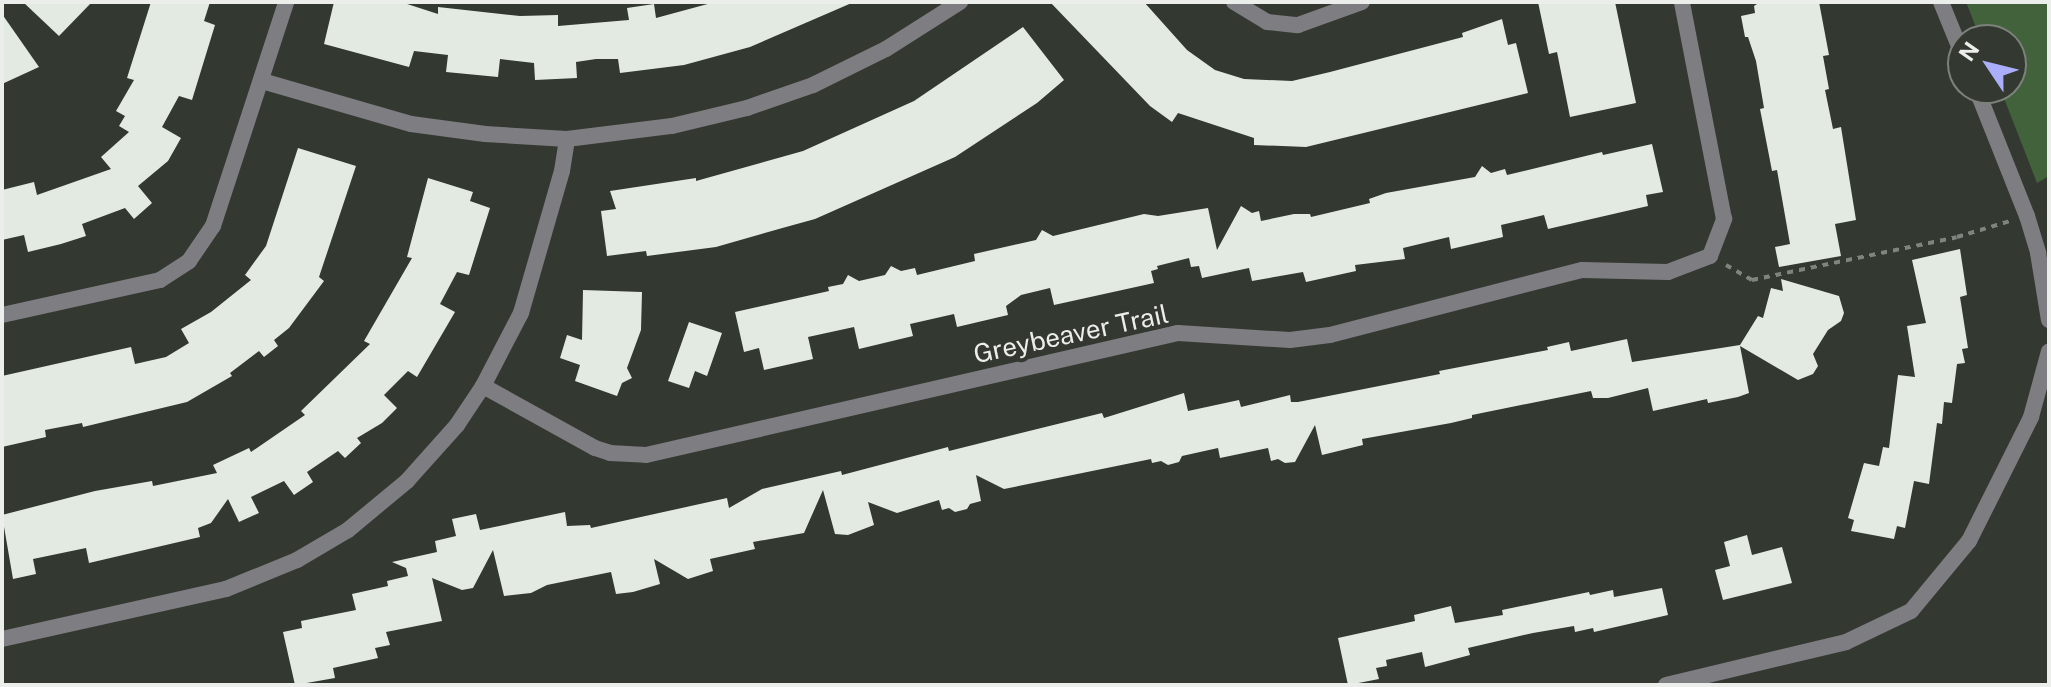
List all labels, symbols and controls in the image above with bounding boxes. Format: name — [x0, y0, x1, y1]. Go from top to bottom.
north arrow — [1947, 24, 2027, 104]
text: N — [1953, 37, 1985, 66]
street label: Greybeaver Trail — [971, 298, 1171, 370]

